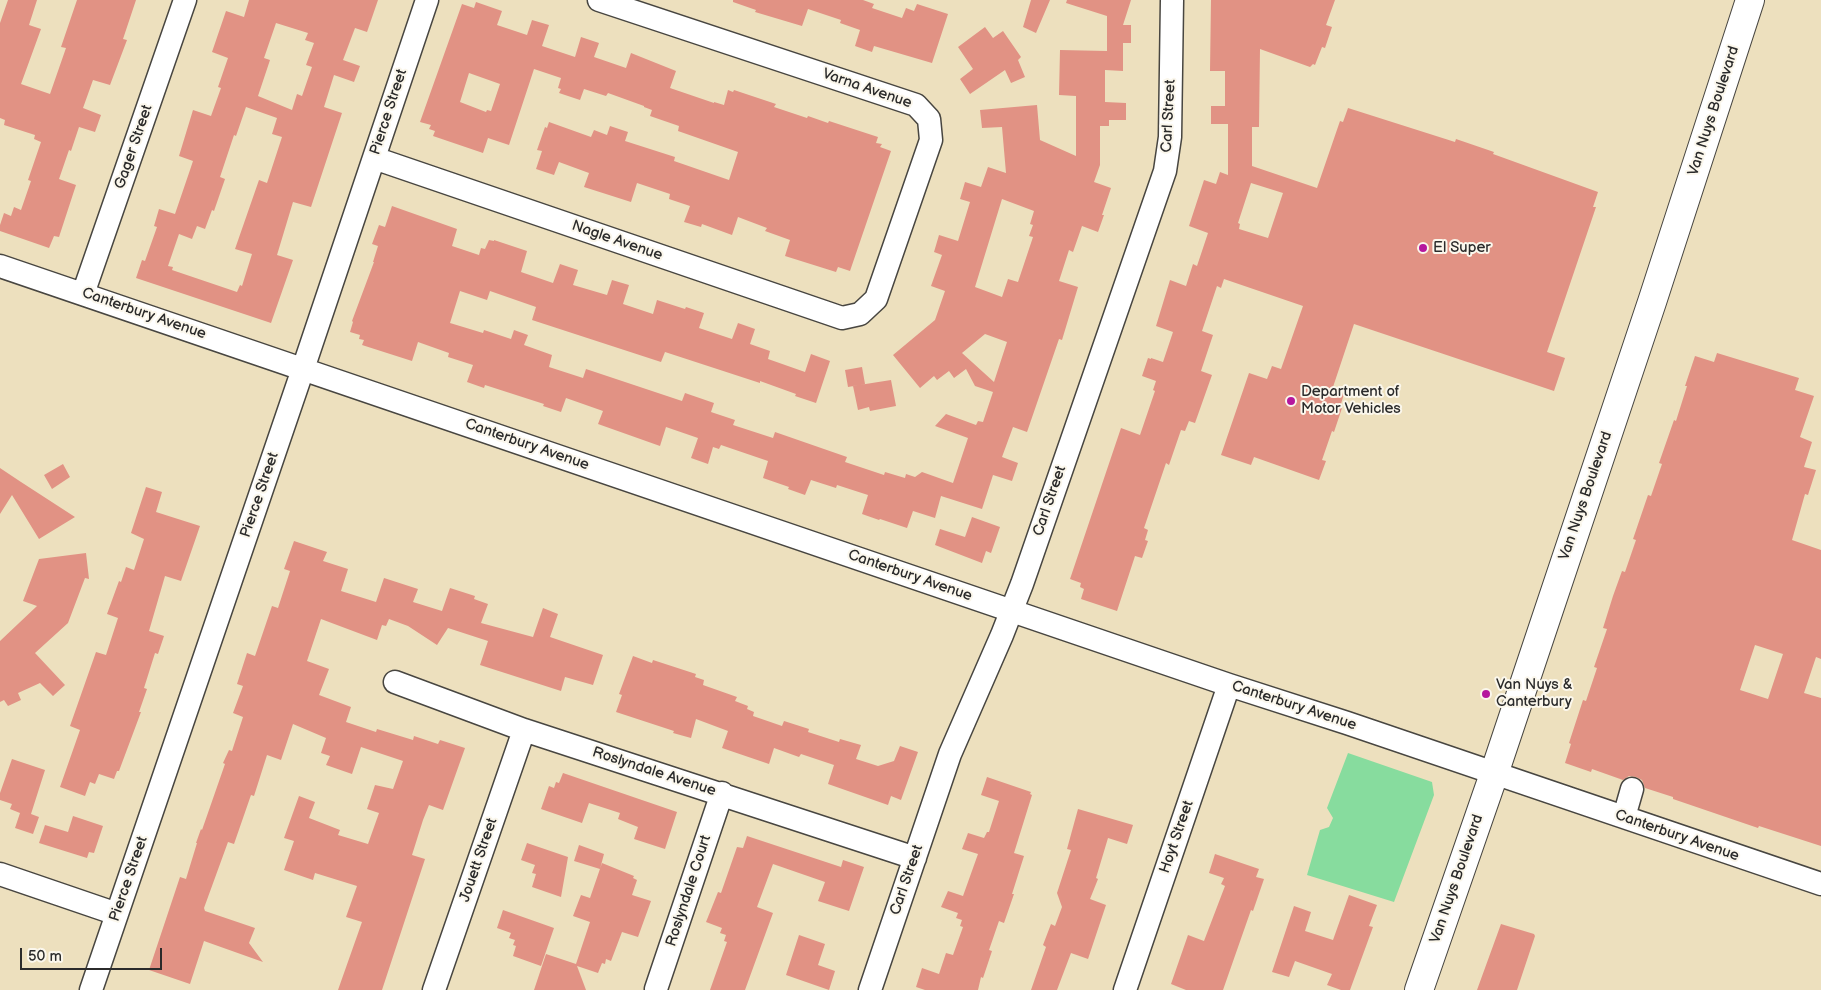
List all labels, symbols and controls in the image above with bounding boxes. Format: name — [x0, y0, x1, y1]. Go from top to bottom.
street label: Van Nuys Boulevard — [1685, 44, 1743, 178]
street label: Varna Avenue — [820, 65, 914, 113]
street label: Pierce Street — [367, 67, 411, 157]
street label: Carl Street — [1158, 79, 1180, 153]
street label: Gager Street — [111, 102, 157, 192]
street label: Nagle Avenue — [569, 217, 665, 265]
place label: El Super — [1433, 239, 1491, 257]
marker: El Super — [1417, 242, 1429, 254]
street label: Canterbury Avenue — [80, 284, 208, 344]
place label: Department of Motor Vehicles — [1301, 383, 1401, 418]
marker: Department of Motor Vehicles — [1285, 395, 1297, 407]
street label: Canterbury Avenue — [463, 415, 591, 475]
street label: Van Nuys Boulevard — [1555, 429, 1617, 563]
street label: Pierce Street — [237, 450, 283, 540]
street label: Carl Street — [1030, 463, 1070, 539]
street label: Canterbury Avenue — [846, 546, 974, 606]
place label: Van Nuys & Canterbury — [1496, 676, 1573, 711]
street label: Canterbury Avenue — [1229, 677, 1359, 735]
marker: Van Nuys & Canterbury — [1480, 688, 1492, 700]
street label: Roslyndale Avenue — [590, 744, 718, 800]
street label: Hoyt Street — [1156, 798, 1198, 876]
street label: Canterbury Avenue — [1613, 806, 1741, 866]
street label: Van Nuys Boulevard — [1426, 812, 1488, 946]
street label: Jouett Street — [456, 816, 502, 904]
street label: Roslyndale Court — [663, 833, 715, 949]
street label: Pierce Street — [106, 834, 152, 924]
street label: Carl Street — [887, 842, 927, 918]
scale bar — [22, 938, 165, 970]
text: 50 m — [28, 947, 62, 966]

